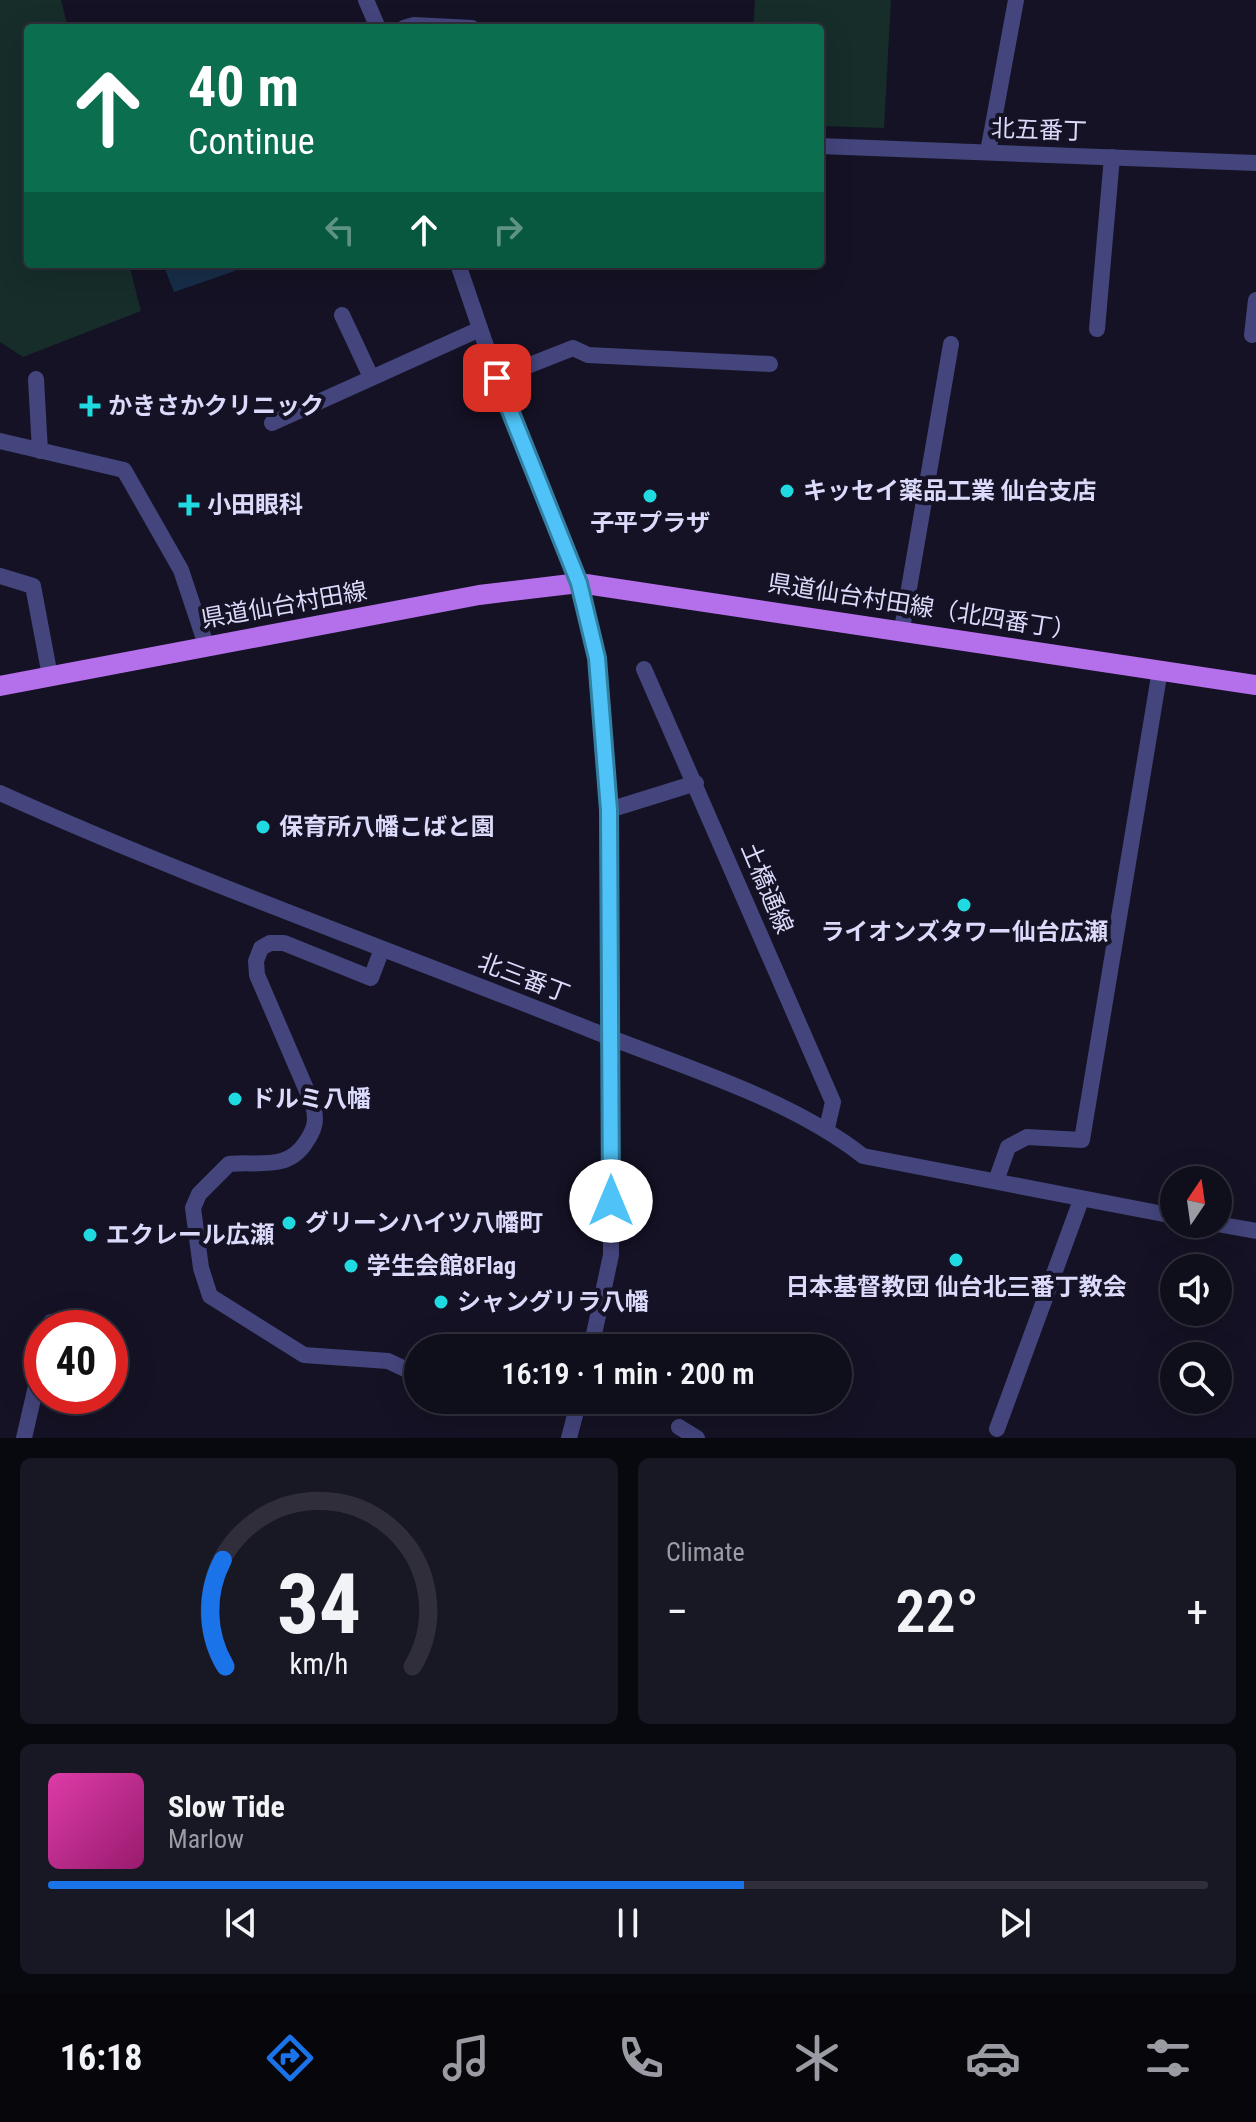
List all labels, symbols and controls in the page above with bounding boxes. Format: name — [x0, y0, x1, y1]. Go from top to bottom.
text: 40 m — [188, 54, 299, 120]
icon: ahead — [56, 56, 160, 160]
street label: 北五番丁 — [991, 114, 1087, 146]
text: Continue — [188, 121, 315, 163]
icon: left — [318, 208, 362, 252]
icon: ahead — [402, 208, 446, 252]
icon: right — [486, 208, 530, 252]
pin — [463, 344, 531, 412]
icon: arrive — [475, 356, 519, 400]
place label: かきさかクリニック — [108, 392, 324, 420]
marker: かきさかクリニック — [79, 395, 101, 417]
place label: キッセイ薬品工業 仙台支店 — [803, 477, 1097, 505]
marker: キッセイ薬品工業 仙台支店 — [778, 482, 796, 500]
marker: 子平プラザ — [641, 487, 659, 505]
place label: 小田眼科 — [207, 491, 303, 519]
marker: 小田眼科 — [178, 494, 200, 516]
place label: 子平プラザ — [590, 509, 710, 537]
street label: 県道仙台村田線（北四番丁） — [766, 569, 1078, 645]
street label: 県道仙台村田線 — [199, 577, 369, 633]
place label: 保育所八幡こばと園 — [279, 813, 495, 841]
marker: 保育所八幡こばと園 — [254, 818, 272, 836]
street label: 土橋通線 — [735, 838, 799, 938]
marker: ライオンズタワー仙台広瀬 — [955, 896, 973, 914]
place label: ライオンズタワー仙台広瀬 — [820, 918, 1108, 946]
street label: 北三番丁 — [474, 948, 574, 1008]
place label: ドルミ八幡 — [251, 1085, 371, 1113]
marker: ドルミ八幡 — [226, 1090, 244, 1108]
position arrow — [569, 1159, 653, 1243]
north arrow — [1160, 1166, 1232, 1238]
map controls — [1160, 1166, 1232, 1414]
place label: グリーンハイツ八幡町 — [305, 1209, 543, 1237]
marker: グリーンハイツ八幡町 — [280, 1214, 298, 1232]
place label: エクレール広瀬 — [106, 1221, 274, 1249]
marker: エクレール広瀬 — [81, 1226, 99, 1244]
marker: 日本基督教団 仙台北三番丁教会 — [947, 1251, 965, 1269]
place label: 学生会館8Flag — [367, 1252, 516, 1280]
button: sound — [1160, 1254, 1232, 1326]
marker: 学生会館8Flag — [342, 1257, 360, 1275]
place label: 日本基督教団 仙台北三番丁教会 — [785, 1273, 1127, 1301]
place label: シャングリラ八幡 — [457, 1288, 649, 1316]
marker: シャングリラ八幡 — [432, 1293, 450, 1311]
speed limit sign: 40 — [24, 1310, 128, 1414]
button: search — [1160, 1342, 1232, 1414]
text: 16:19 · 1 min · 200 m — [501, 1356, 755, 1391]
text: Climate — [666, 1537, 745, 1567]
text: 34 — [277, 1556, 361, 1653]
text: 22° — [895, 1576, 979, 1647]
text: − — [666, 1586, 688, 1638]
text: + — [1186, 1586, 1208, 1638]
text: km/h — [290, 1647, 348, 1681]
text: Slow Tide — [168, 1789, 285, 1824]
text: Marlow — [168, 1824, 244, 1854]
icon: previous — [219, 1901, 263, 1945]
icon: pause — [606, 1901, 650, 1945]
icon: next — [993, 1901, 1037, 1945]
icon: directions — [262, 2030, 318, 2086]
icon: music — [438, 2030, 494, 2086]
icon: phone — [613, 2030, 669, 2086]
icon: climate — [789, 2030, 845, 2086]
icon: car — [965, 2030, 1021, 2086]
icon: filters — [1140, 2030, 1196, 2086]
text: 16:18 — [60, 2037, 142, 2079]

